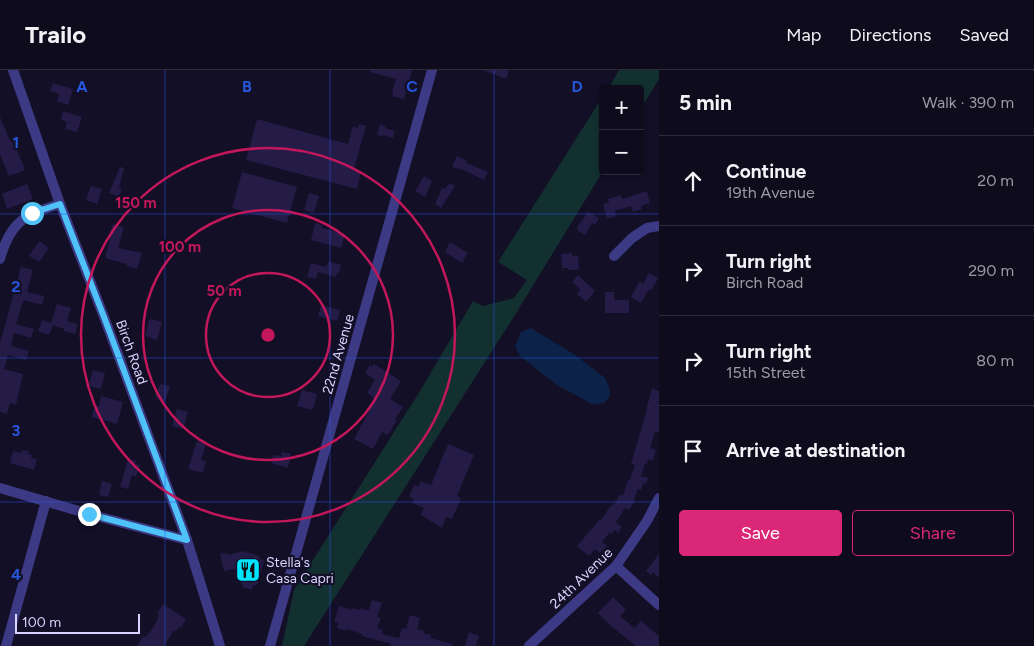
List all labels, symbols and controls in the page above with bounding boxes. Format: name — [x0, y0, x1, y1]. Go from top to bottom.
text: Trailo — [25, 20, 86, 49]
text: Map — [786, 24, 821, 46]
text: Directions — [849, 24, 931, 46]
text: Saved — [959, 24, 1009, 46]
text: A — [76, 77, 88, 96]
text: B — [242, 77, 252, 96]
text: C — [406, 77, 418, 96]
text: D — [571, 77, 583, 96]
map controls — [599, 85, 644, 175]
button: + — [599, 85, 644, 130]
text: 5 min — [679, 90, 732, 115]
text: Walk · 390 m — [922, 93, 1014, 112]
button: − — [599, 130, 644, 175]
text: 1 — [13, 133, 19, 152]
text: Continue — [726, 160, 806, 183]
icon: ahead — [679, 167, 707, 195]
text: 20 m — [977, 171, 1014, 190]
text: 19th Avenue — [726, 183, 815, 202]
text: 150 m — [115, 194, 157, 212]
route start — [21, 202, 44, 225]
text: 100 m — [159, 238, 201, 256]
text: Turn right — [726, 250, 812, 273]
icon: right — [679, 257, 707, 285]
text: 290 m — [968, 261, 1014, 280]
text: Birch Road — [726, 273, 803, 292]
text: 2 — [11, 277, 21, 296]
text: 50 m — [206, 282, 242, 300]
street label: 22nd Avenue — [319, 312, 358, 396]
street label: Birch Road — [112, 317, 151, 387]
centre of rings — [259, 326, 277, 344]
text: Turn right — [726, 340, 812, 363]
icon: right — [679, 347, 707, 375]
text: 80 m — [976, 351, 1014, 370]
text: 15th Street — [726, 363, 806, 382]
text: 3 — [12, 421, 21, 440]
icon: arrive — [679, 437, 707, 465]
text: Arrive at destination — [726, 439, 905, 462]
route end — [78, 503, 101, 526]
button: Save — [679, 510, 842, 556]
button: Share — [852, 510, 1014, 556]
street label: 24th Avenue — [547, 544, 616, 612]
place label: Stella's Casa Capri — [266, 554, 334, 587]
restaurant icon: Stella's Casa Capri — [235, 557, 261, 583]
text: 4 — [11, 565, 21, 584]
scale bar — [15, 611, 140, 634]
text: 100 m — [22, 614, 61, 631]

